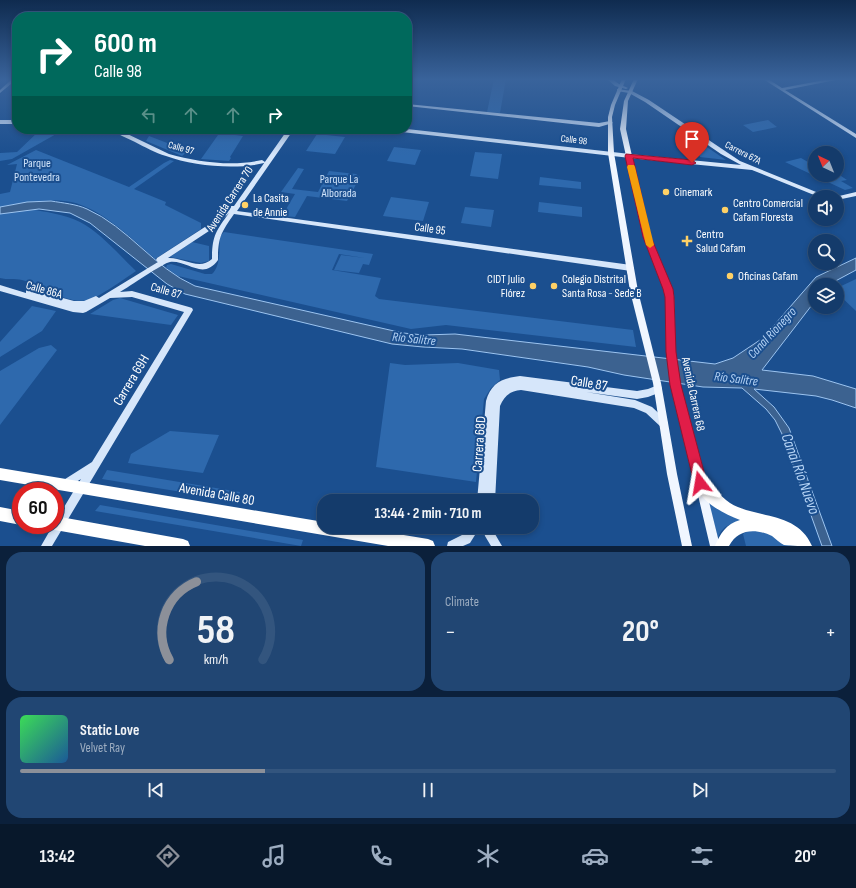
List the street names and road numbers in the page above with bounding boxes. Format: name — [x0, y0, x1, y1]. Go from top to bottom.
street label: Calle 98 — [560, 133, 588, 147]
street label: Calle 97 — [167, 139, 195, 157]
street label: Carrera 67A — [723, 139, 764, 167]
street label: Avenida Carrera 70 — [203, 163, 257, 235]
street label: Calle 95 — [413, 219, 447, 239]
street label: Calle 86A — [24, 278, 65, 303]
street label: Calle 87 — [149, 279, 183, 303]
street label: Carrera 69H — [109, 352, 153, 408]
street label: Avenida Carrera 68 — [678, 355, 708, 432]
street label: Calle 87 — [570, 372, 609, 394]
street label: Carrera 68D — [469, 415, 489, 473]
street label: Avenida Calle 80 — [177, 479, 256, 509]

